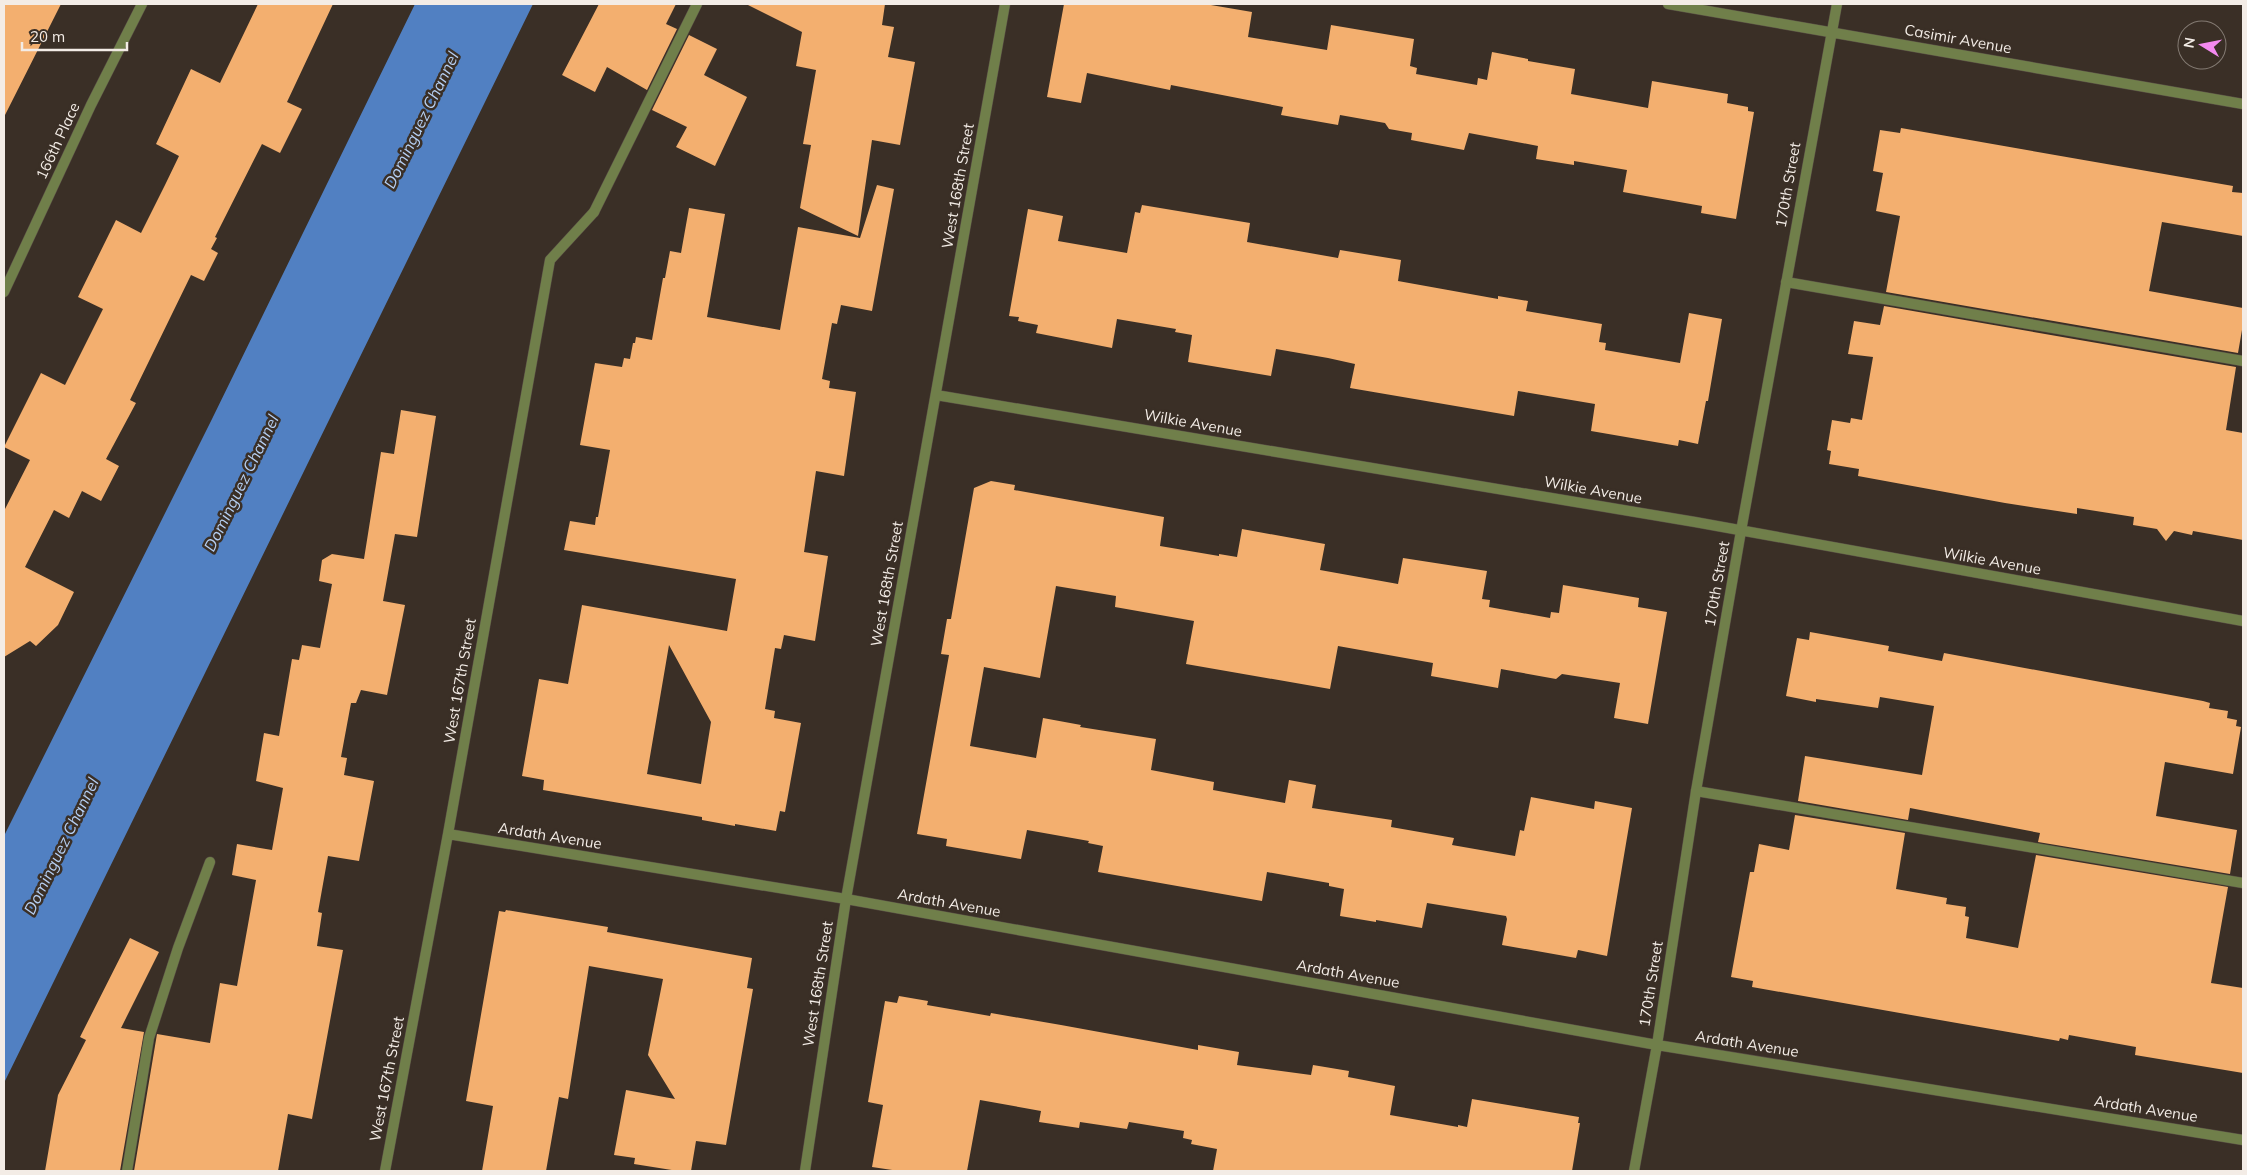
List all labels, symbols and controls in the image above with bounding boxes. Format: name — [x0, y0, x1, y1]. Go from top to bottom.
scale bar — [22, 20, 128, 52]
street label: Casimir Avenue — [1903, 20, 2013, 57]
north arrow — [2177, 20, 2227, 70]
text: 20 m — [30, 27, 65, 46]
text: N — [2179, 36, 2199, 50]
water label: Dominguez Channel — [379, 48, 463, 192]
street label: 166th Place — [31, 99, 84, 182]
street label: West 168th Street — [937, 122, 978, 250]
street label: 170th Street — [1771, 141, 1804, 229]
street label: Wilkie Avenue — [1142, 405, 1244, 440]
water label: Dominguez Channel — [199, 411, 283, 555]
street label: Wilkie Avenue — [1542, 472, 1644, 507]
street label: West 168th Street — [866, 520, 907, 648]
street label: 170th Street — [1700, 540, 1733, 628]
street label: Wilkie Avenue — [1941, 543, 2043, 578]
street label: West 167th Street — [439, 617, 480, 745]
water label: Dominguez Channel — [19, 774, 103, 918]
street label: Ardath Avenue — [497, 818, 603, 853]
street label: Ardath Avenue — [896, 884, 1002, 921]
street label: West 168th Street — [798, 920, 837, 1048]
street label: 170th Street — [1634, 940, 1667, 1028]
street label: Ardath Avenue — [1295, 955, 1401, 992]
street label: West 167th Street — [365, 1015, 408, 1143]
street label: Ardath Avenue — [1694, 1026, 1800, 1061]
street label: Ardath Avenue — [2093, 1091, 2199, 1126]

